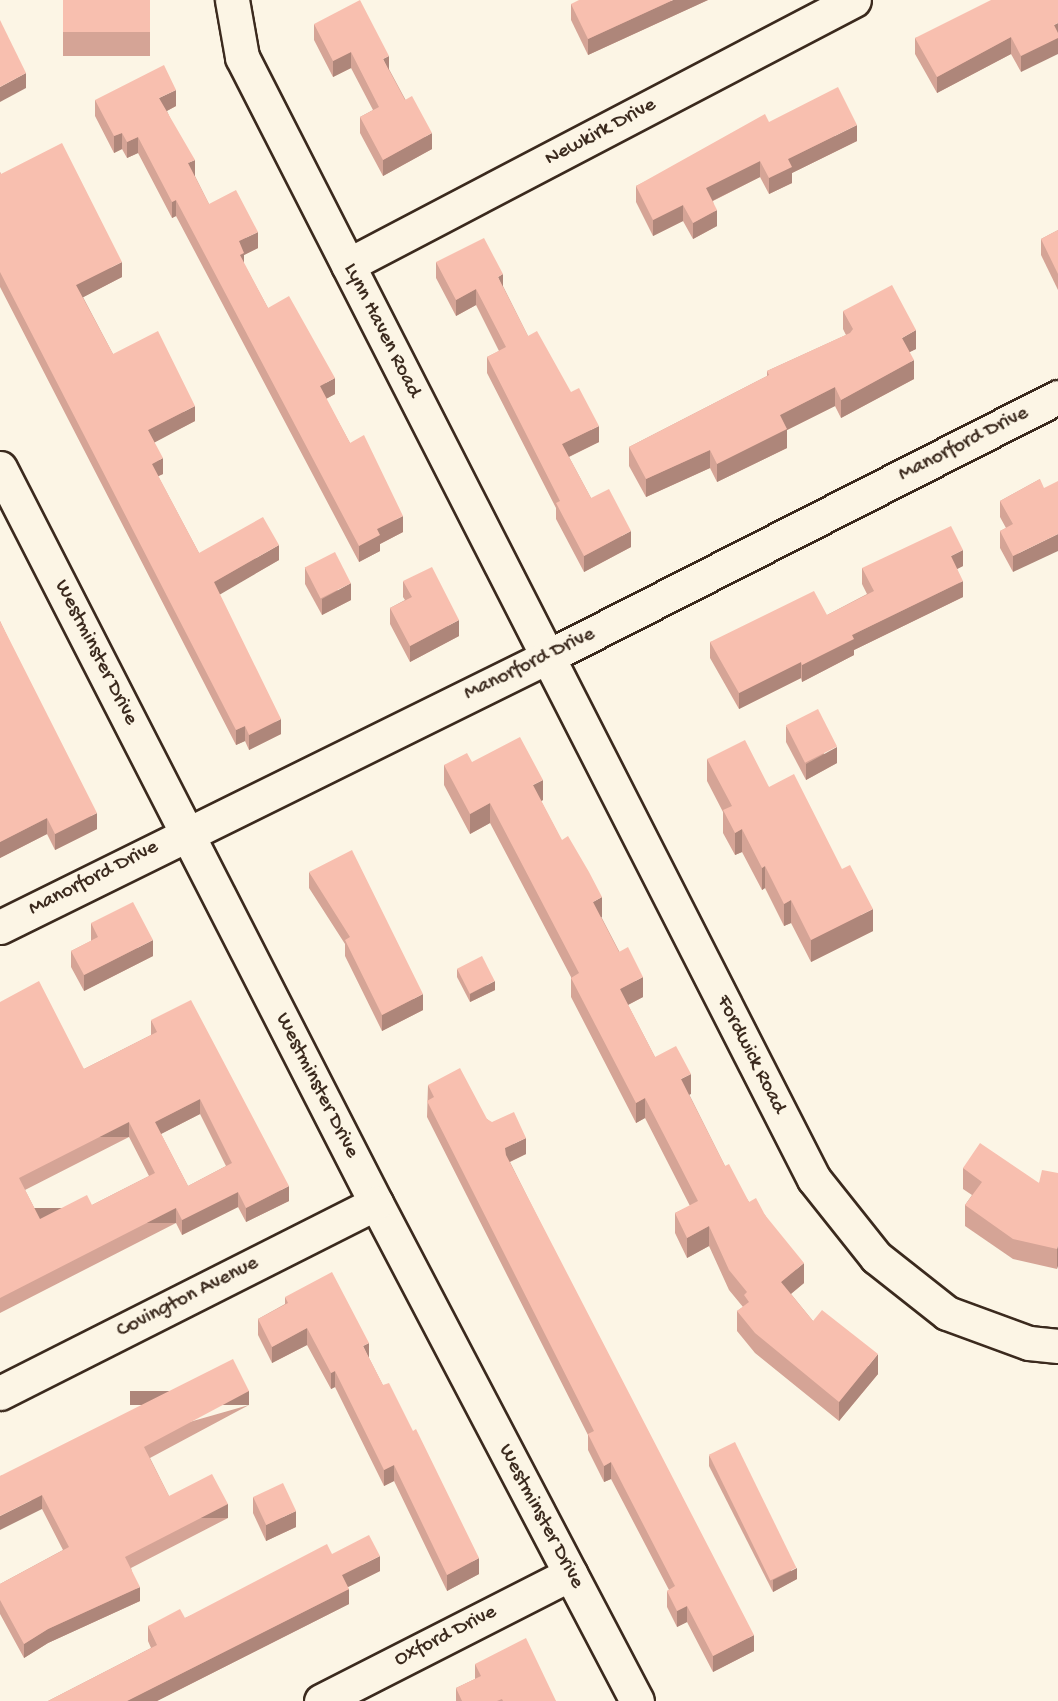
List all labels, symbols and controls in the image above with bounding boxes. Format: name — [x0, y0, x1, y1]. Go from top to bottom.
street label: Newkirk Drive — [541, 93, 661, 173]
street label: Lynn Haven Road — [336, 260, 426, 402]
street label: Manorford Drive — [895, 401, 1033, 489]
street label: Westminster Drive — [48, 576, 142, 730]
street label: Manorford Drive — [461, 622, 599, 708]
street label: Manorford Drive — [25, 835, 163, 923]
street label: Fordwick Road — [709, 992, 791, 1118]
street label: Westminster Drive — [269, 1009, 363, 1163]
street label: Covington Avenue — [113, 1251, 263, 1345]
street label: Westminster Drive — [491, 1441, 589, 1593]
street label: Oxford Drive — [391, 1600, 501, 1674]

